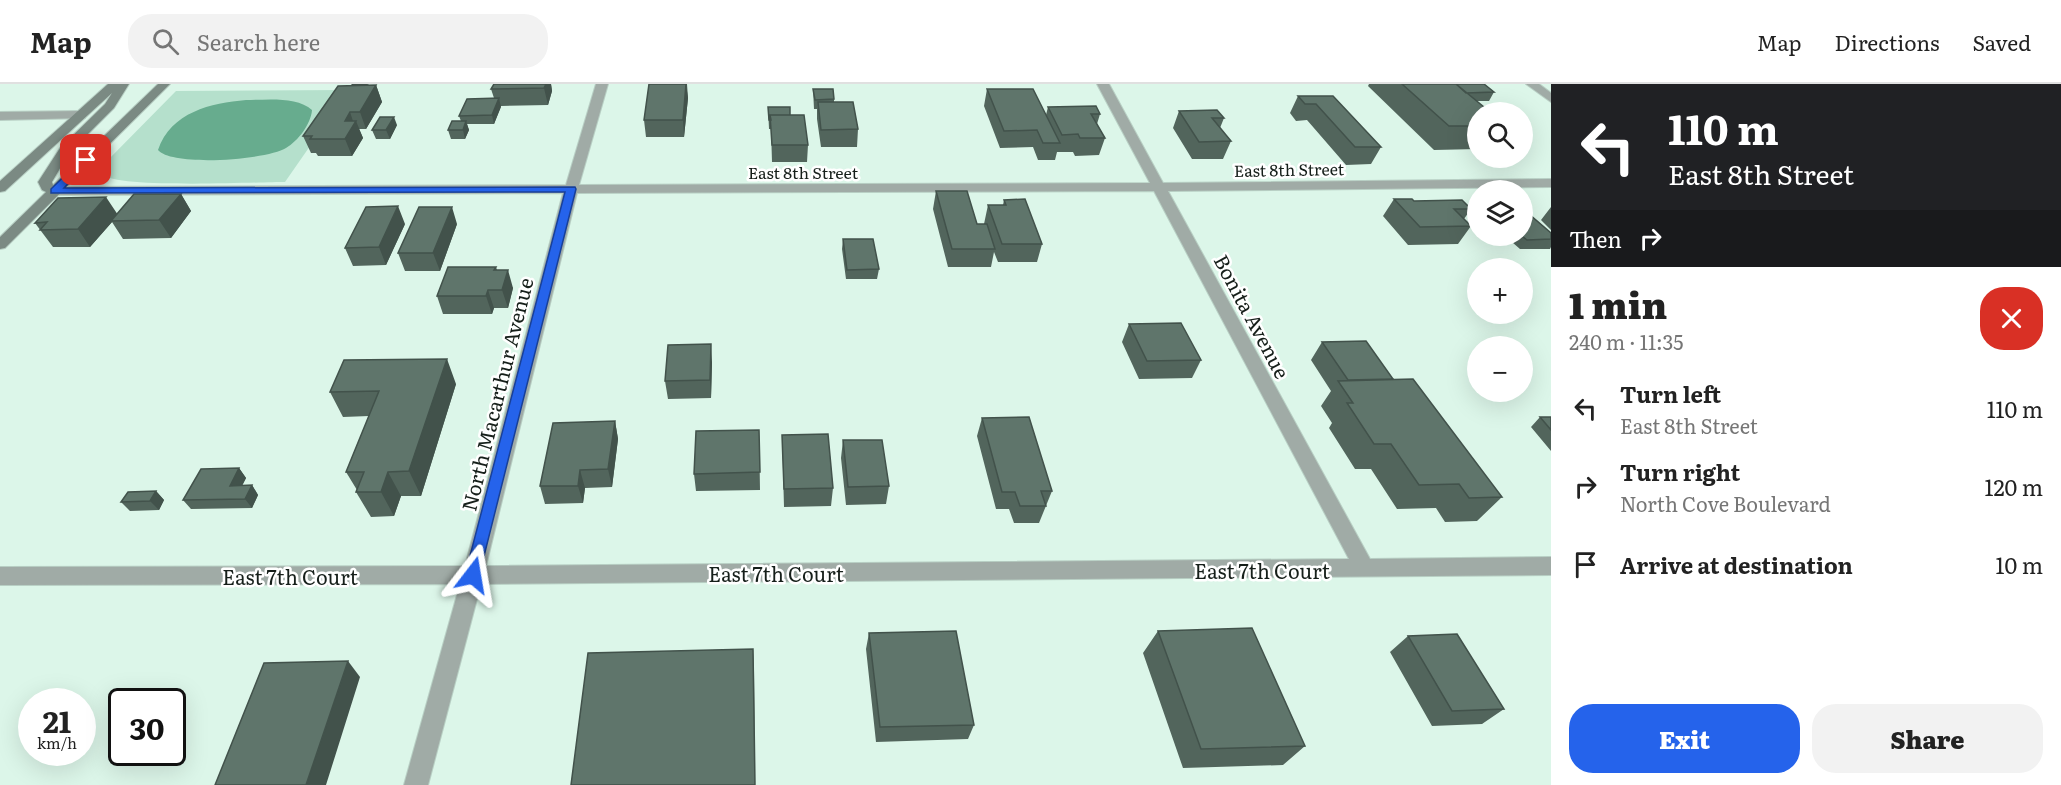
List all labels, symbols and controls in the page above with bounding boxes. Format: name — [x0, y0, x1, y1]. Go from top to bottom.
search box — [128, 14, 548, 68]
text: Map — [30, 20, 92, 62]
icon: search — [149, 25, 182, 58]
text: Search here — [197, 25, 320, 58]
text: Map — [1757, 26, 1802, 57]
text: Directions — [1835, 26, 1940, 57]
text: Saved — [1973, 26, 2031, 57]
text: 110 m — [1668, 96, 1779, 158]
map controls — [1467, 102, 1533, 402]
button: search — [1467, 102, 1533, 168]
icon: left — [1569, 108, 1647, 186]
pin — [60, 134, 111, 185]
icon: arrive — [69, 143, 102, 176]
text: East 8th Street — [1668, 153, 1854, 193]
street label: East 8th Street — [1234, 156, 1345, 182]
street label: East 8th Street — [748, 160, 859, 184]
button: layers — [1467, 180, 1533, 246]
text: Then — [1569, 222, 1622, 255]
icon: right — [1634, 222, 1667, 255]
street label: Bonita Avenue — [1208, 249, 1298, 383]
button: + — [1467, 258, 1533, 324]
street label: North Macarthur Avenue — [452, 274, 540, 514]
text: 1 min — [1569, 277, 1667, 330]
button: close — [1980, 287, 2043, 350]
text: 240 m · 11:35 — [1569, 326, 1683, 356]
button: − — [1467, 336, 1533, 402]
text: Turn left — [1620, 377, 1721, 410]
icon: left — [1569, 392, 1602, 425]
text: 110 m — [1987, 392, 2043, 425]
text: East 8th Street — [1620, 410, 1758, 440]
text: Turn right — [1620, 455, 1740, 488]
icon: right — [1569, 470, 1602, 503]
text: 120 m — [1984, 470, 2043, 503]
text: North Cove Boulevard — [1620, 488, 1831, 518]
position arrow — [441, 543, 505, 607]
icon: arrive — [1569, 548, 1602, 581]
text: Arrive at destination — [1620, 548, 1853, 581]
text: 10 m — [1996, 548, 2043, 581]
street label: East 7th Court — [1194, 555, 1330, 585]
street label: East 7th Court — [708, 558, 844, 588]
street label: East 7th Court — [222, 561, 358, 591]
speed limit sign: 30 — [108, 688, 186, 766]
text: 21 — [43, 698, 71, 742]
button: Exit — [1569, 704, 1800, 773]
button: Share — [1812, 704, 2043, 773]
text: km/h — [37, 731, 77, 754]

